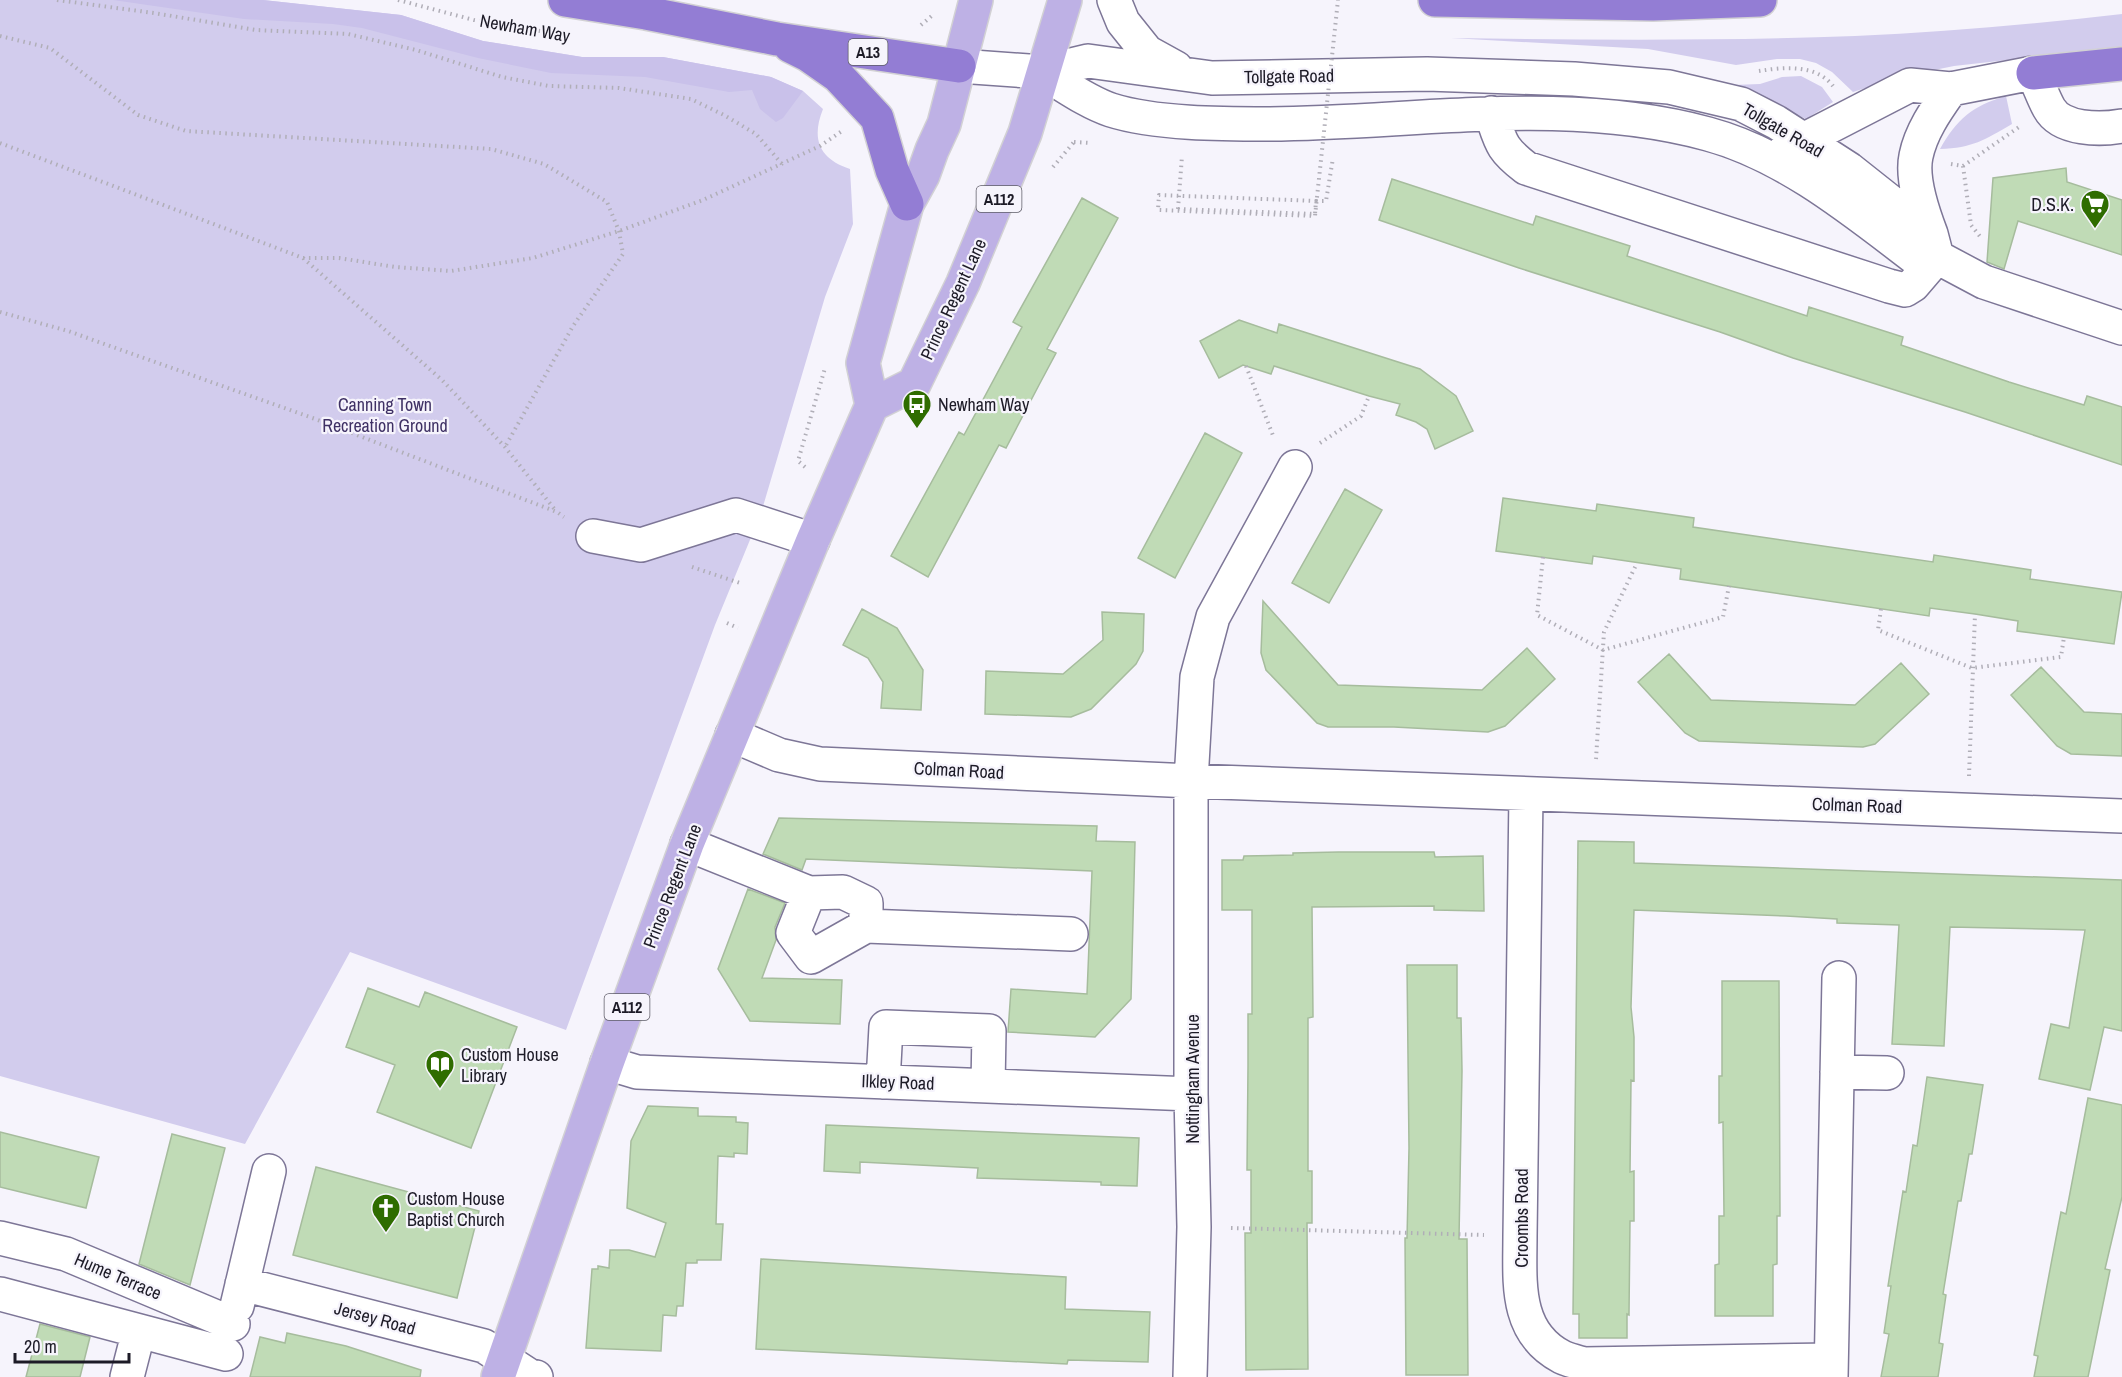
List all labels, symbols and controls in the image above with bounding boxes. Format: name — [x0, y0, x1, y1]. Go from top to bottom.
street label: Newham Way — [478, 8, 573, 48]
road number: A13 — [848, 39, 888, 65]
street label: Tollgate Road — [1244, 63, 1334, 89]
street label: Tollgate Road — [1738, 97, 1828, 163]
road number: A112 — [976, 186, 1022, 212]
supermarket icon: D.S.K. — [2079, 188, 2111, 230]
place label: D.S.K. — [2031, 192, 2074, 217]
street label: Prince Regent Lane — [914, 234, 992, 364]
bus stop icon: Newham Way — [901, 388, 933, 430]
park label: Canning Town Recreation Ground — [322, 392, 448, 438]
place label: Newham Way — [938, 392, 1030, 417]
street label: Colman Road — [913, 755, 1005, 785]
street label: Colman Road — [1811, 791, 1903, 819]
street label: Prince Regent Lane — [637, 820, 707, 952]
road number: A112 — [604, 994, 650, 1020]
street label: Nottingham Avenue — [1180, 1014, 1205, 1144]
place label: Custom House Library — [461, 1042, 559, 1088]
library icon: Custom House Library — [424, 1048, 456, 1090]
street label: Ilkley Road — [861, 1068, 935, 1096]
street label: Croombs Road — [1509, 1168, 1534, 1268]
place label: Custom House Baptist Church — [407, 1186, 505, 1232]
church icon: Custom House Baptist Church — [370, 1192, 402, 1234]
street label: Hume Terrace — [71, 1246, 165, 1306]
street label: Jersey Road — [332, 1295, 418, 1341]
scale bar — [15, 1326, 129, 1364]
text: 20 m — [24, 1334, 57, 1359]

